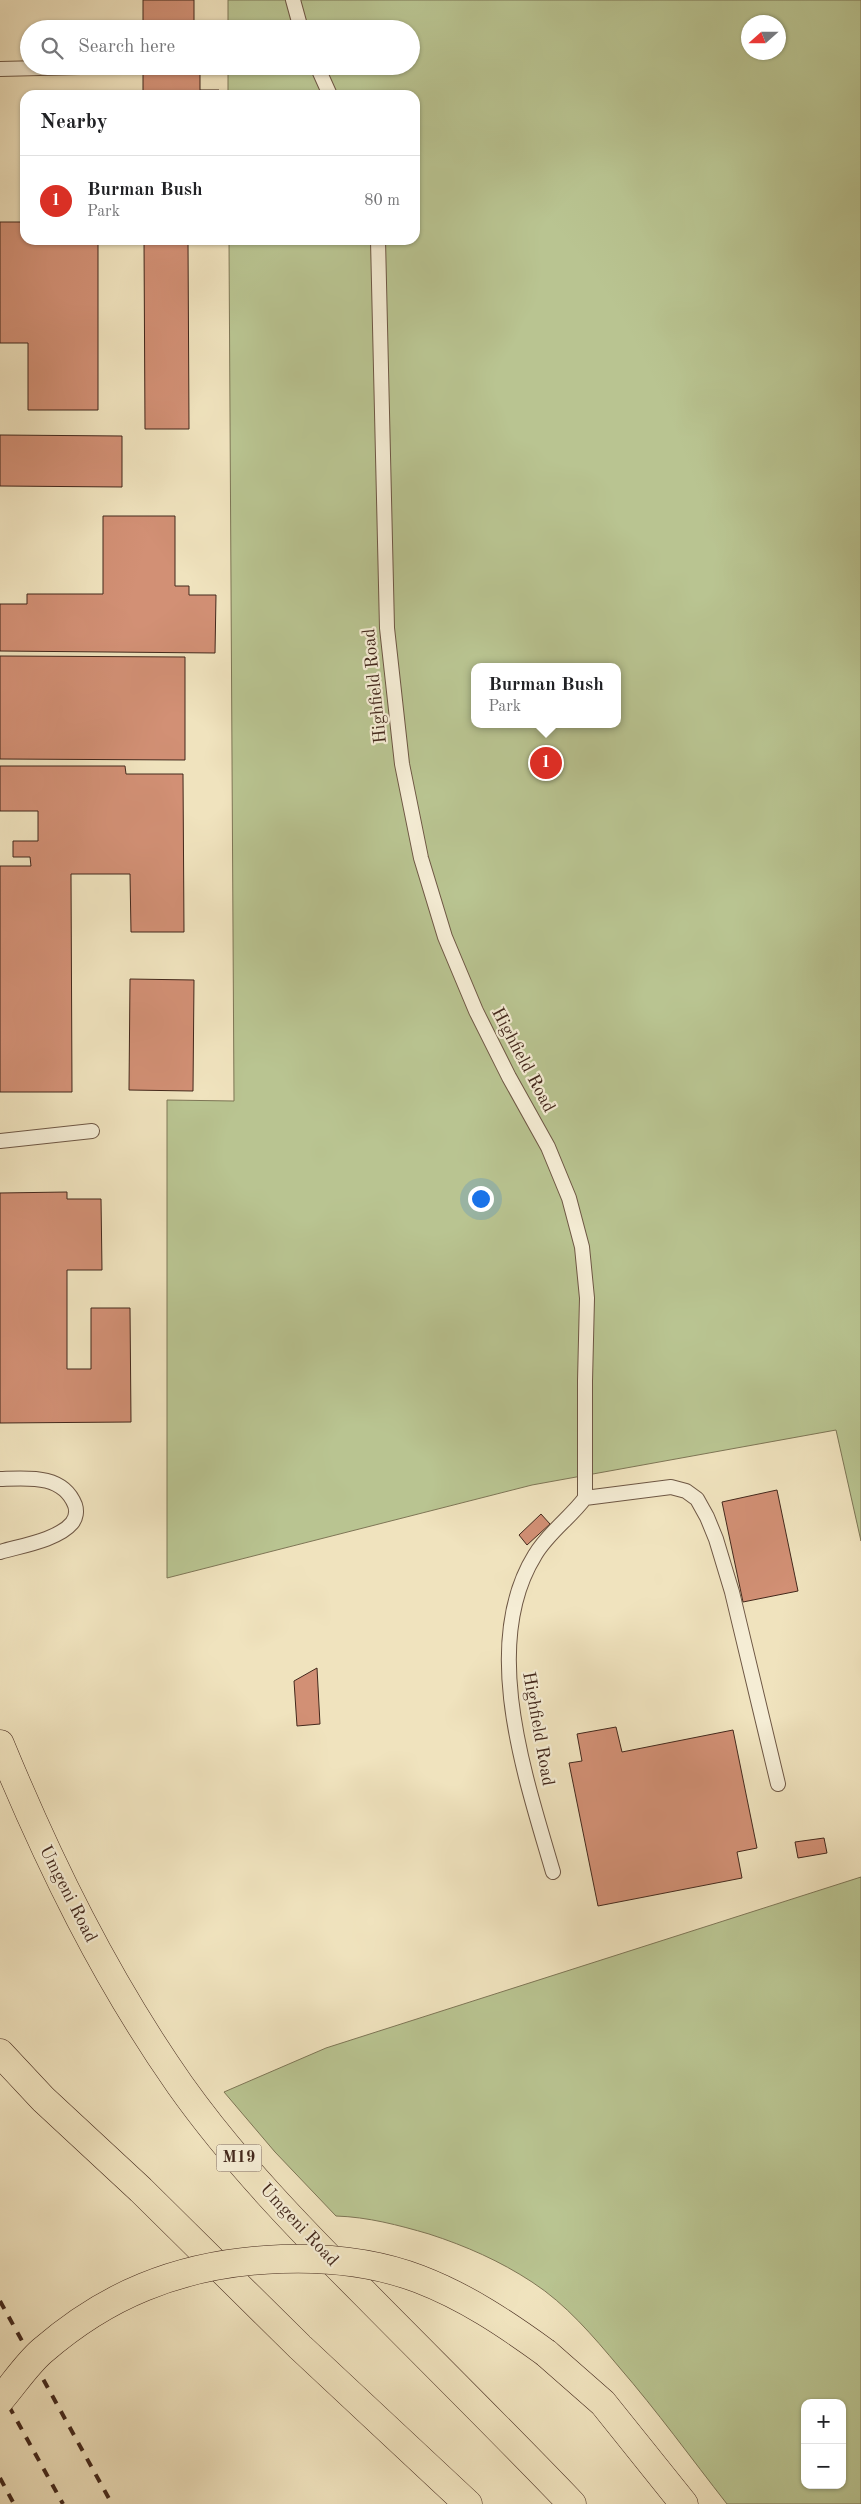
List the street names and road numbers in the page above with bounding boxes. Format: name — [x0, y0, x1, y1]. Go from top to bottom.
street label: Highfield Road — [360, 627, 390, 745]
street label: Highfield Road — [488, 1005, 558, 1115]
street label: Highfield Road — [519, 1670, 557, 1788]
street label: Umgeni Road — [36, 1843, 100, 1945]
road number: M19 — [216, 2144, 262, 2172]
street label: Umgeni Road — [256, 2180, 342, 2270]

